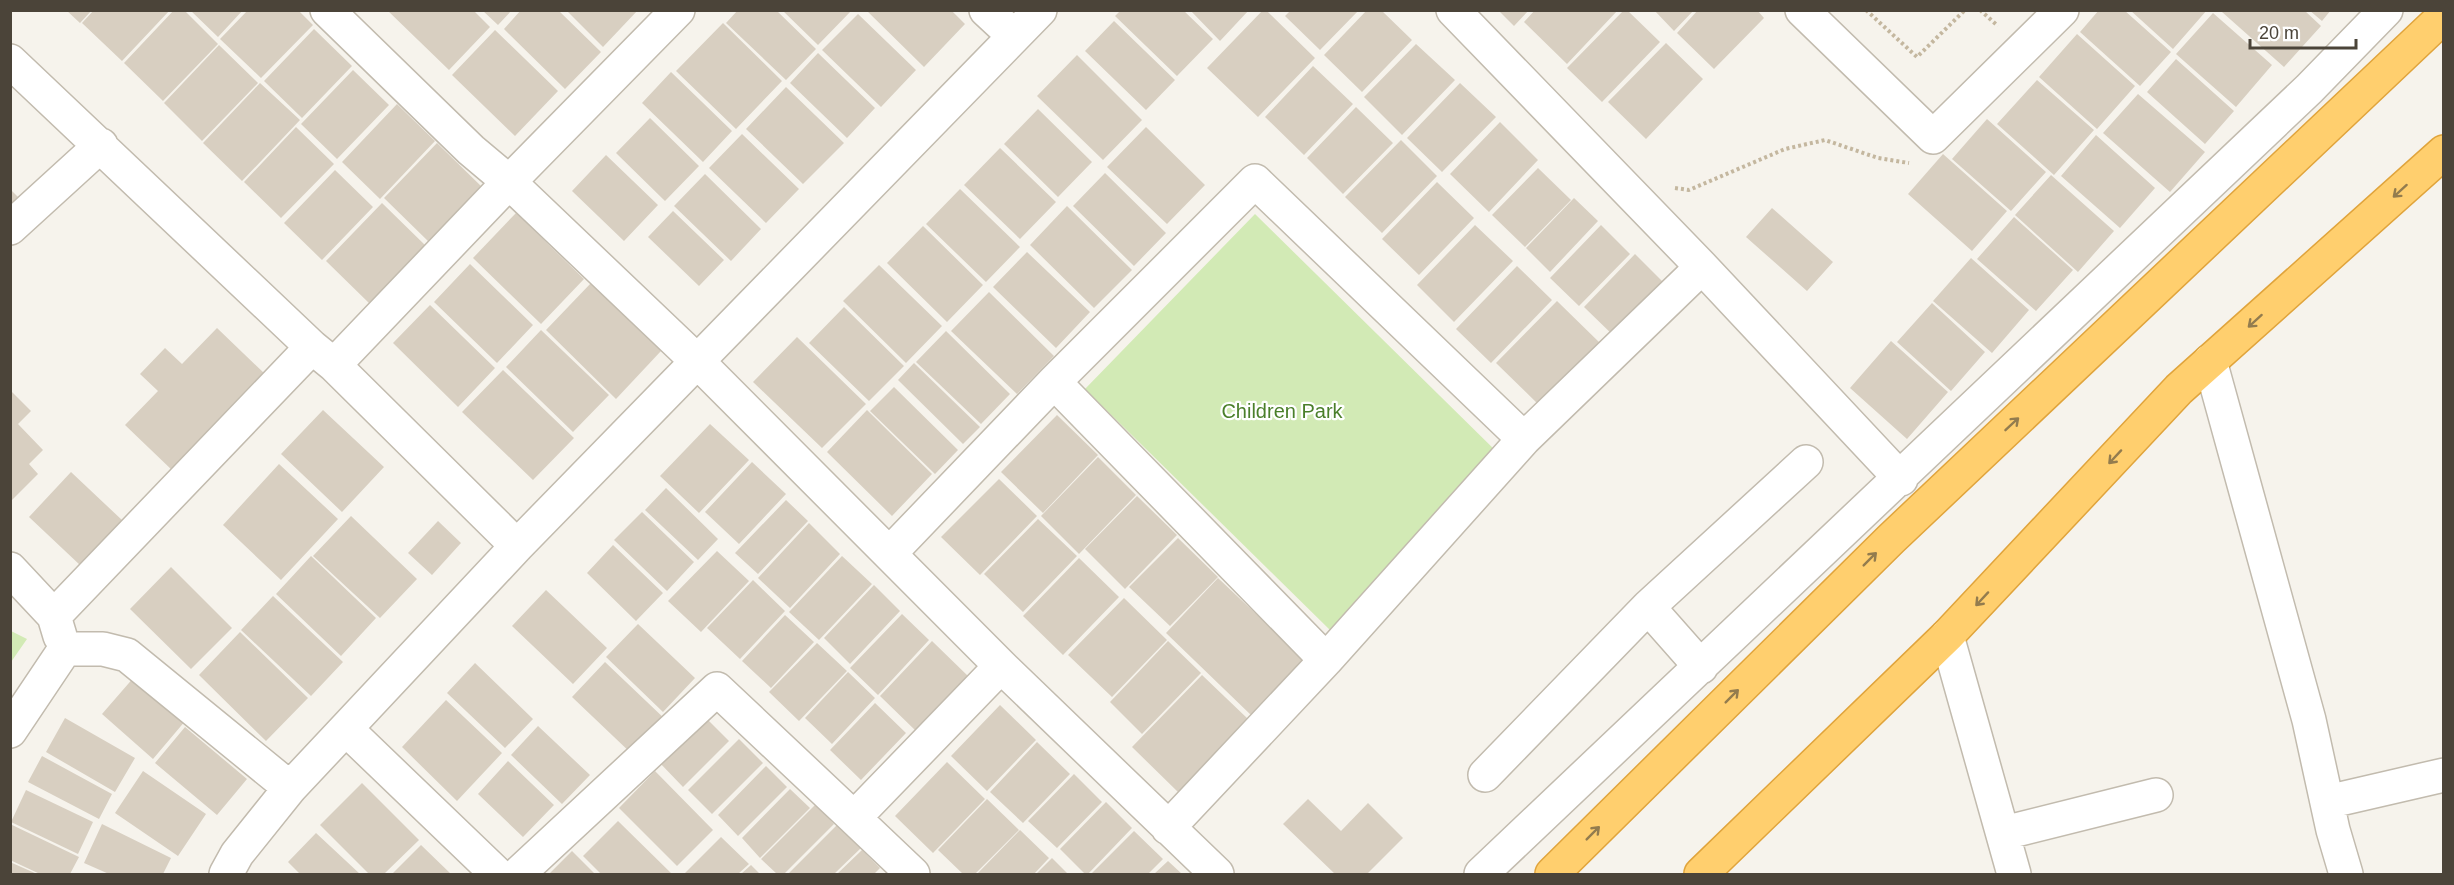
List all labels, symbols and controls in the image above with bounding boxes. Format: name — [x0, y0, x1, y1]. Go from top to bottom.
scale bar — [2250, 12, 2356, 50]
text: 20 m — [2259, 23, 2299, 43]
one-way arrow — [2393, 184, 2408, 198]
one-way arrow — [2247, 314, 2262, 328]
park label: Children Park — [1221, 400, 1344, 422]
one-way arrow — [2004, 417, 2019, 432]
one-way arrow — [2108, 449, 2122, 464]
one-way arrow — [1863, 552, 1878, 566]
one-way arrow — [1975, 591, 1989, 606]
one-way arrow — [1724, 689, 1739, 704]
one-way arrow — [1586, 826, 1601, 841]

